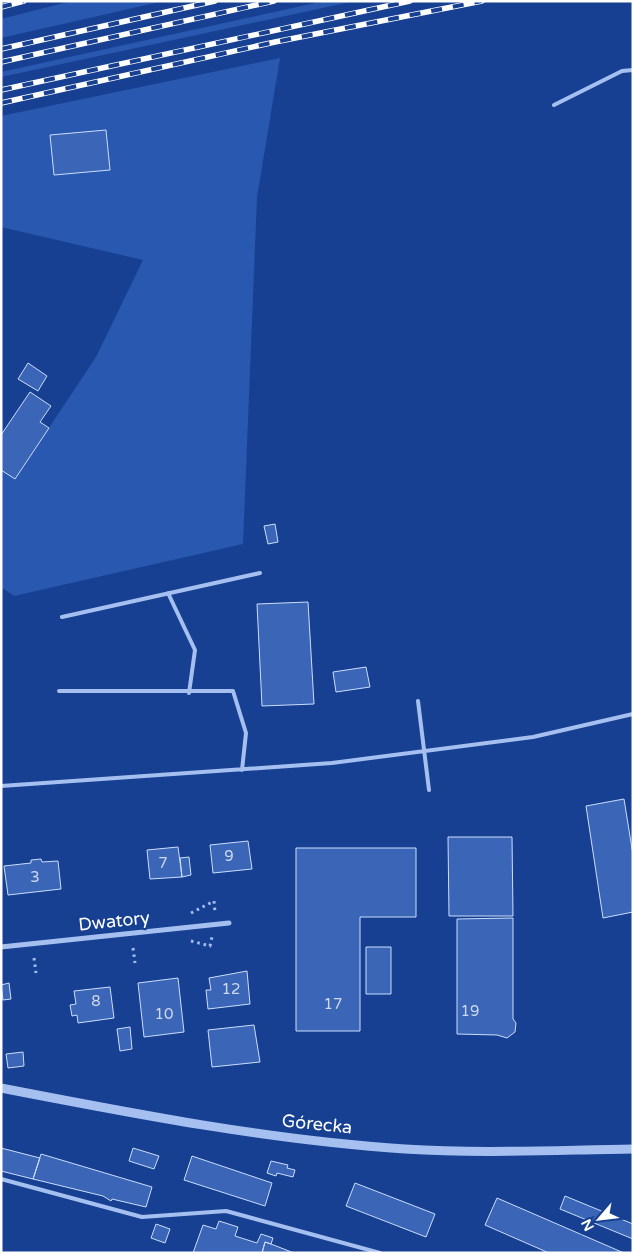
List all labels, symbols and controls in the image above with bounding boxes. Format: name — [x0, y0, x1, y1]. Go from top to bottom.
house number: 9 — [224, 847, 234, 865]
house number: 7 — [158, 854, 168, 872]
house number: 3 — [30, 868, 40, 886]
street label: Dwatory — [77, 906, 151, 936]
house number: 12 — [222, 980, 240, 998]
house number: 8 — [91, 992, 101, 1010]
house number: 17 — [324, 995, 342, 1013]
house number: 19 — [461, 1002, 479, 1020]
house number: 10 — [155, 1005, 173, 1023]
street label: Górecka — [281, 1109, 353, 1139]
north arrow — [574, 1194, 624, 1244]
text: N — [578, 1216, 598, 1234]

